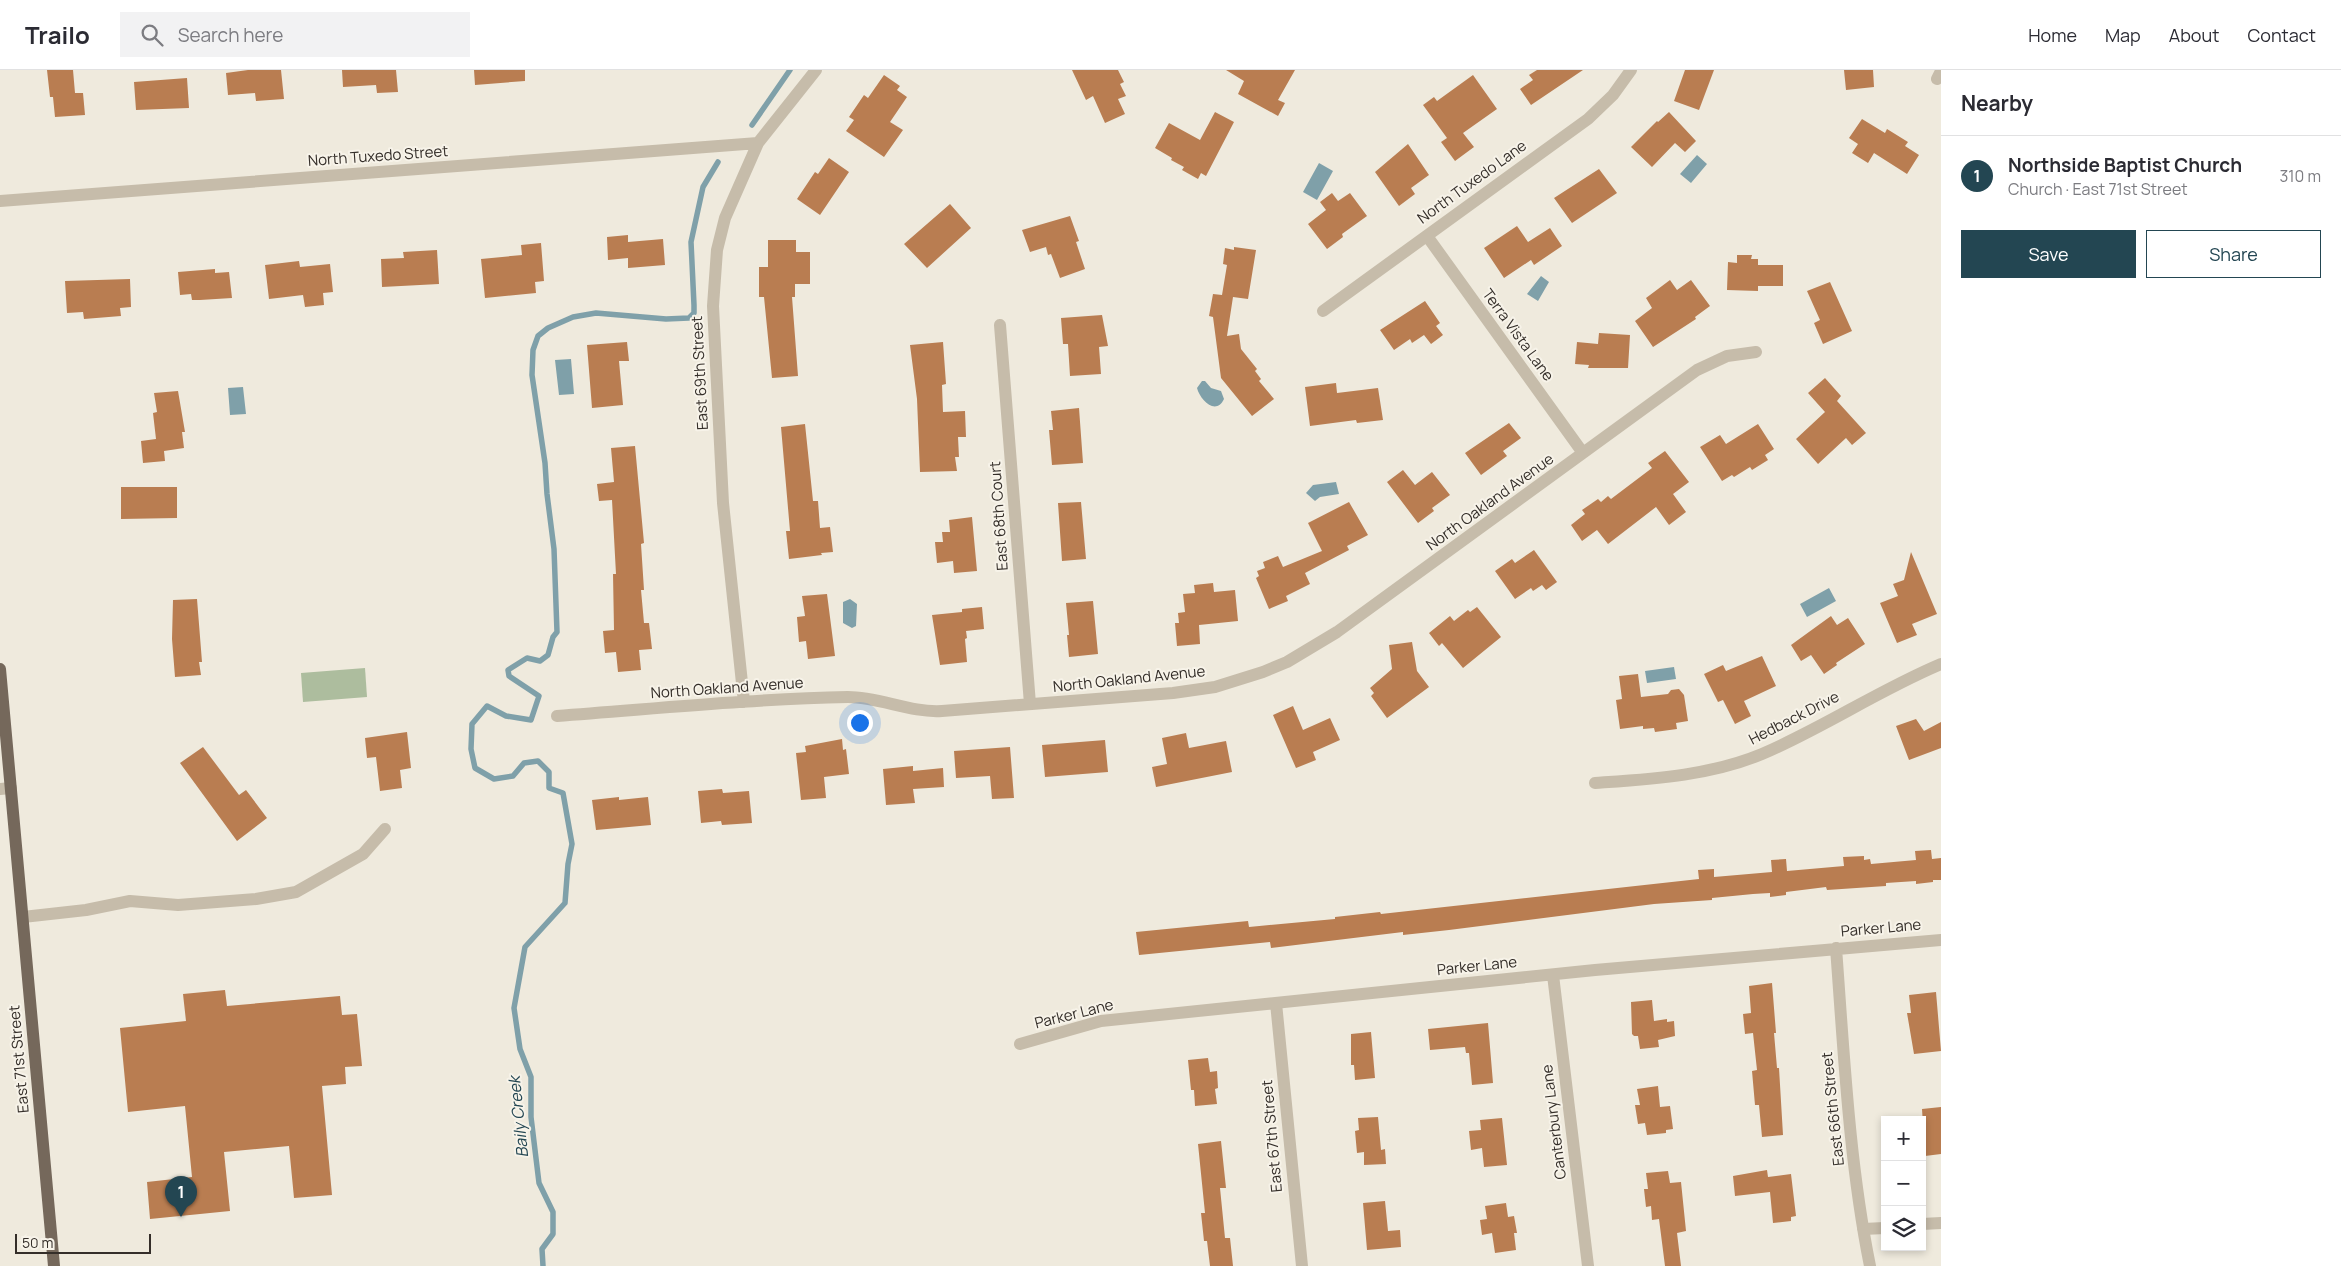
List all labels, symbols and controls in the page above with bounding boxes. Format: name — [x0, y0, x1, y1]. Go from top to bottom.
search box — [120, 12, 470, 57]
text: Trailo — [25, 18, 90, 51]
icon: search — [138, 21, 166, 49]
text: Search here — [178, 22, 283, 48]
text: Home — [2028, 23, 2077, 47]
text: Map — [2105, 23, 2141, 47]
text: About — [2169, 23, 2219, 47]
text: Contact — [2247, 23, 2316, 47]
text: Nearby — [1961, 89, 2033, 117]
street label: North Tuxedo Lane — [1413, 135, 1531, 228]
street label: North Tuxedo Street — [307, 140, 449, 171]
text: Northside Baptist Church — [2008, 152, 2242, 178]
text: 1 — [1973, 165, 1981, 187]
text: 310 m — [2279, 165, 2321, 187]
text: Church · East 71st Street — [2008, 178, 2188, 200]
button: Save — [1961, 230, 2136, 278]
button: Share — [2146, 230, 2321, 278]
street label: Terra Vista Lane — [1478, 284, 1559, 385]
street label: East 69th Street — [686, 315, 713, 431]
street label: North Oakland Avenue — [1422, 448, 1558, 555]
street label: East 68th Court — [984, 461, 1013, 571]
street label: North Oakland Avenue — [1052, 660, 1206, 697]
street label: North Oakland Avenue — [650, 672, 804, 703]
street label: Hedback Drive — [1745, 686, 1843, 749]
your location — [847, 710, 873, 736]
street label: Parker Lane — [1840, 914, 1922, 941]
street label: Parker Lane — [1436, 951, 1518, 980]
street label: Parker Lane — [1032, 994, 1116, 1033]
street label: East 71st Street — [3, 1004, 34, 1114]
street label: East 66th Street — [1816, 1051, 1849, 1167]
street label: Canterbury Lane — [1536, 1063, 1571, 1181]
water label: Baily Creek — [503, 1073, 533, 1159]
street label: East 67th Street — [1256, 1079, 1287, 1193]
map controls — [1881, 1116, 1926, 1251]
button: + — [1881, 1116, 1926, 1161]
button: − — [1881, 1161, 1926, 1206]
pin: 1 — [165, 1176, 197, 1217]
button: layers — [1881, 1206, 1926, 1251]
scale bar — [15, 1231, 151, 1254]
text: 50 m — [22, 1233, 53, 1252]

